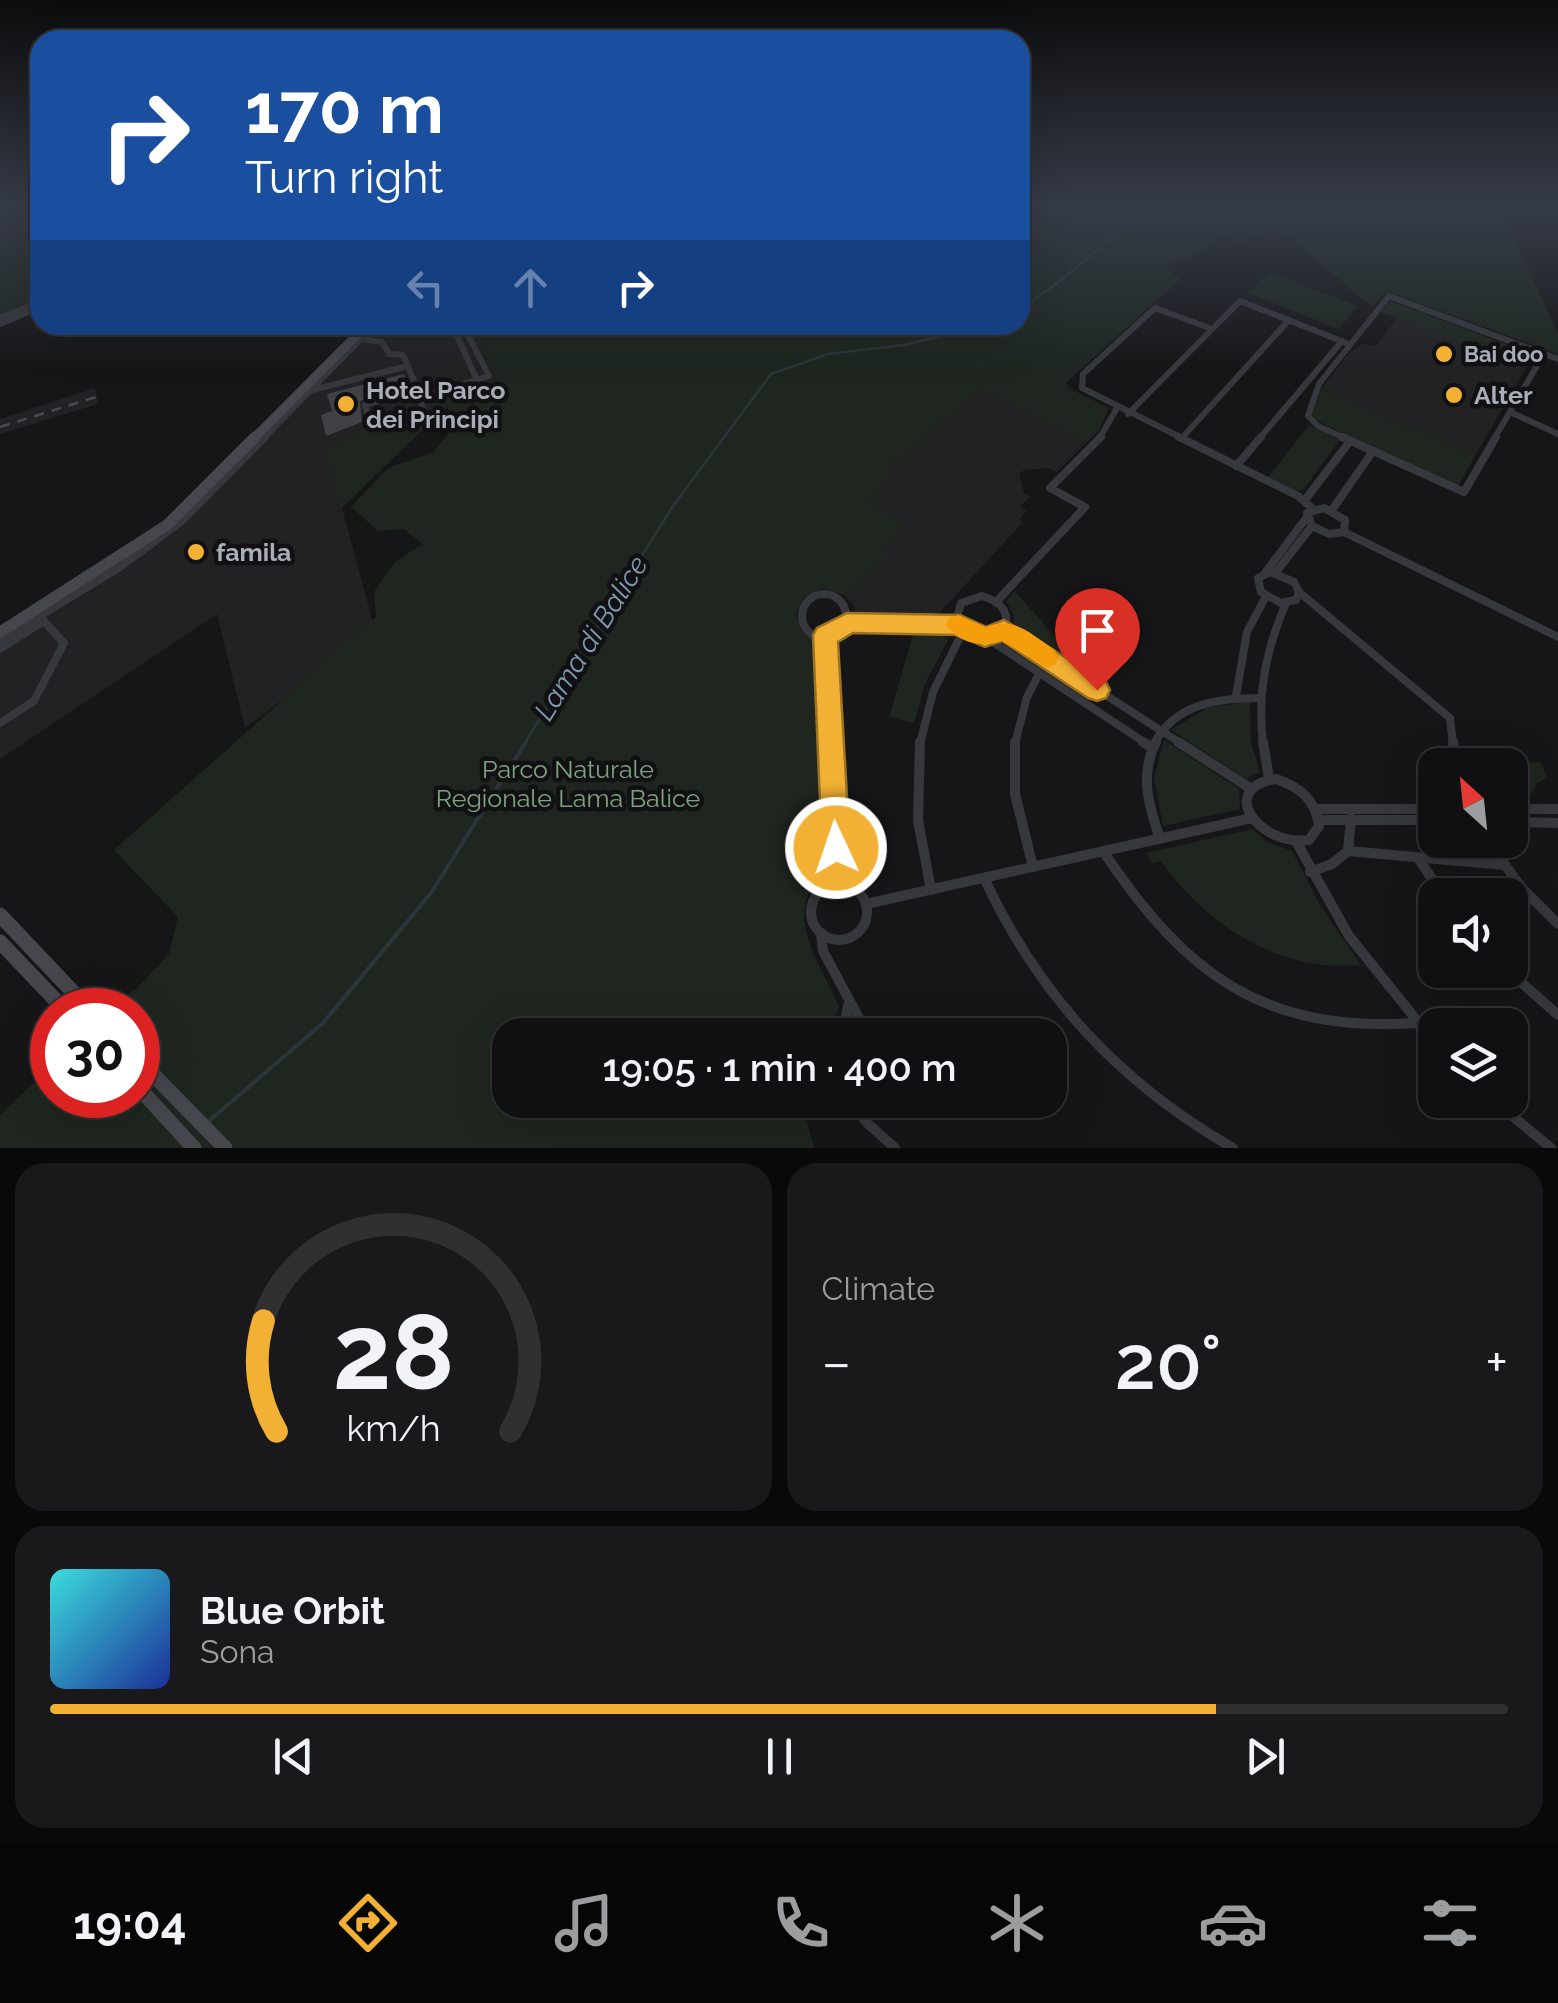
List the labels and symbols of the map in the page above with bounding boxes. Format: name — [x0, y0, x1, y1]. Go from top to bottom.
place label: Bai doo — [1464, 341, 1543, 367]
marker: Bai doo — [1433, 343, 1455, 365]
place label: Hotel Parco dei Principi — [366, 375, 505, 434]
place label: Alter — [1474, 380, 1533, 410]
marker: Alter — [1443, 384, 1465, 406]
marker: Hotel Parco dei Principi — [335, 393, 357, 415]
place label: famila — [216, 537, 291, 567]
marker: famila — [185, 541, 207, 563]
water label: Lama di Balice — [527, 550, 655, 726]
pin — [1055, 588, 1140, 691]
north arrow — [1418, 748, 1528, 858]
park label: Parco Naturale Regionale Lama Balice — [436, 754, 700, 813]
position arrow — [784, 796, 888, 900]
speed limit sign: 30 — [30, 988, 160, 1118]

